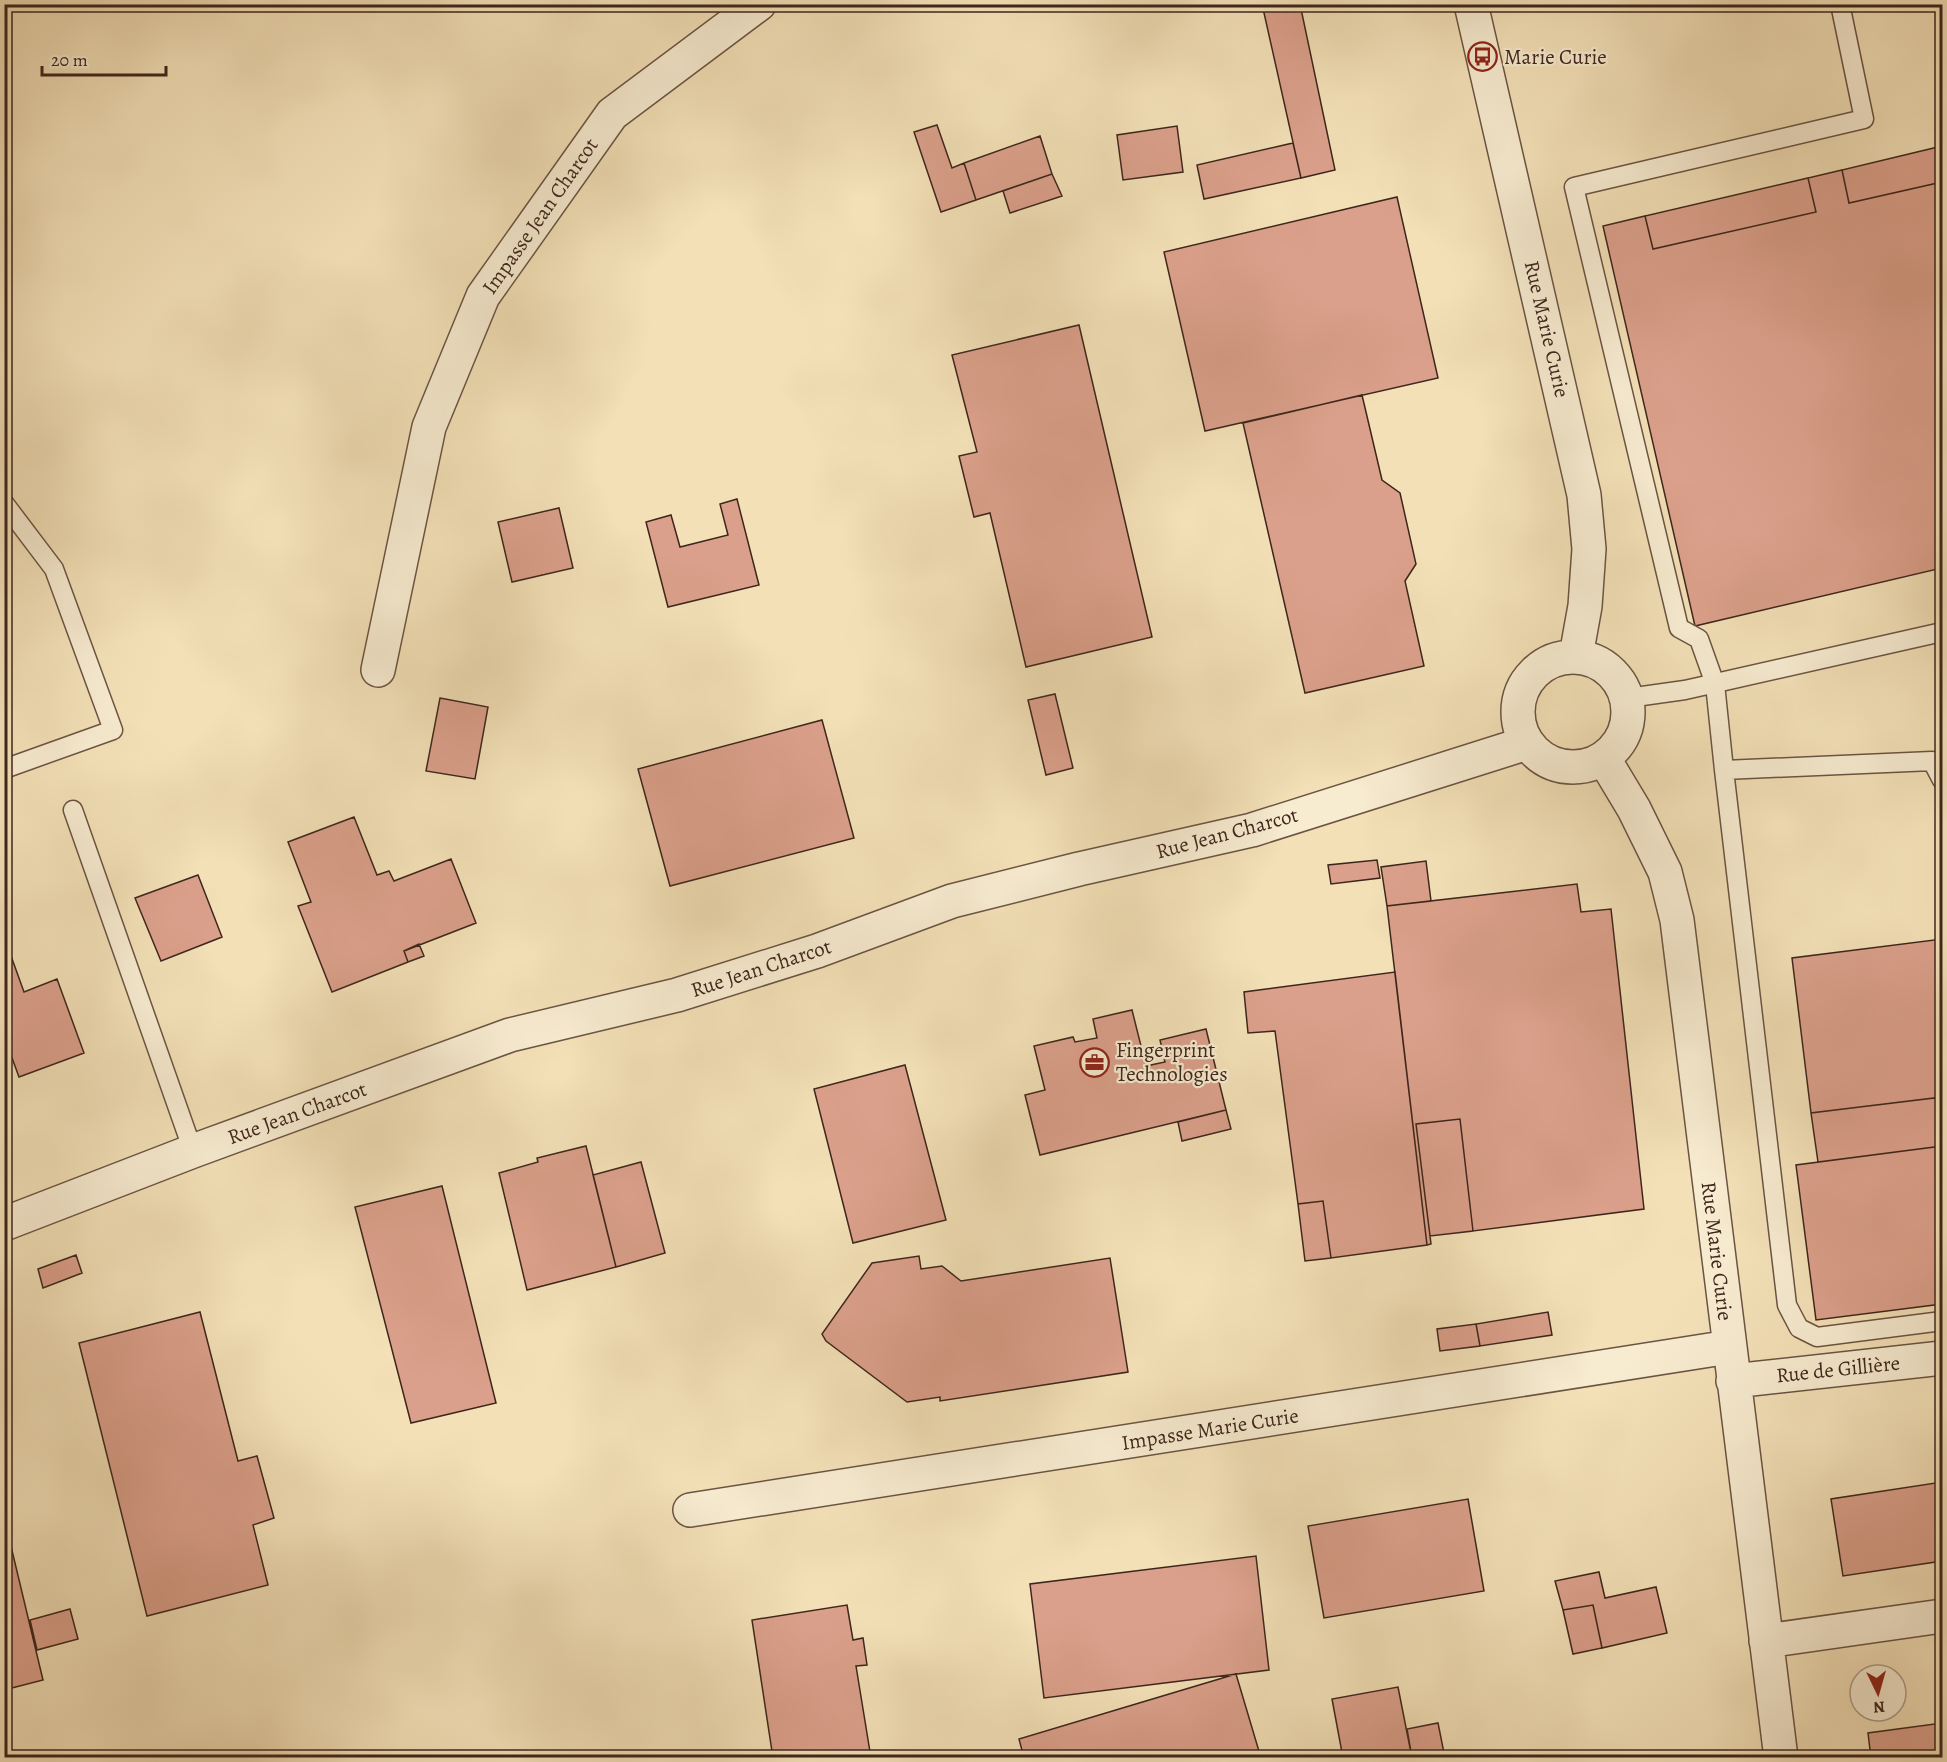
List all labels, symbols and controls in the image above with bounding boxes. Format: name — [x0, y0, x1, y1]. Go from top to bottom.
scale bar — [42, 39, 166, 77]
bus stop icon: Marie Curie — [1467, 41, 1499, 73]
place label: Marie Curie — [1504, 43, 1607, 71]
text: 20 m — [51, 48, 88, 72]
street label: Impasse Jean Charcot — [475, 132, 605, 300]
street label: Rue Marie Curie — [1518, 258, 1576, 400]
street label: Rue Jean Charcot — [1153, 801, 1301, 865]
street label: Rue Jean Charcot — [687, 932, 835, 1004]
place label: Fingerprint Technologies — [1116, 1036, 1228, 1088]
office icon: Fingerprint Technologies — [1079, 1046, 1111, 1078]
street label: Rue Jean Charcot — [224, 1075, 370, 1151]
street label: Rue Marie Curie — [1695, 1180, 1739, 1322]
street label: Rue de Gillière — [1775, 1349, 1901, 1389]
street label: Impasse Marie Curie — [1119, 1401, 1301, 1457]
north arrow — [1848, 1663, 1908, 1723]
text: N — [1872, 1695, 1886, 1718]

